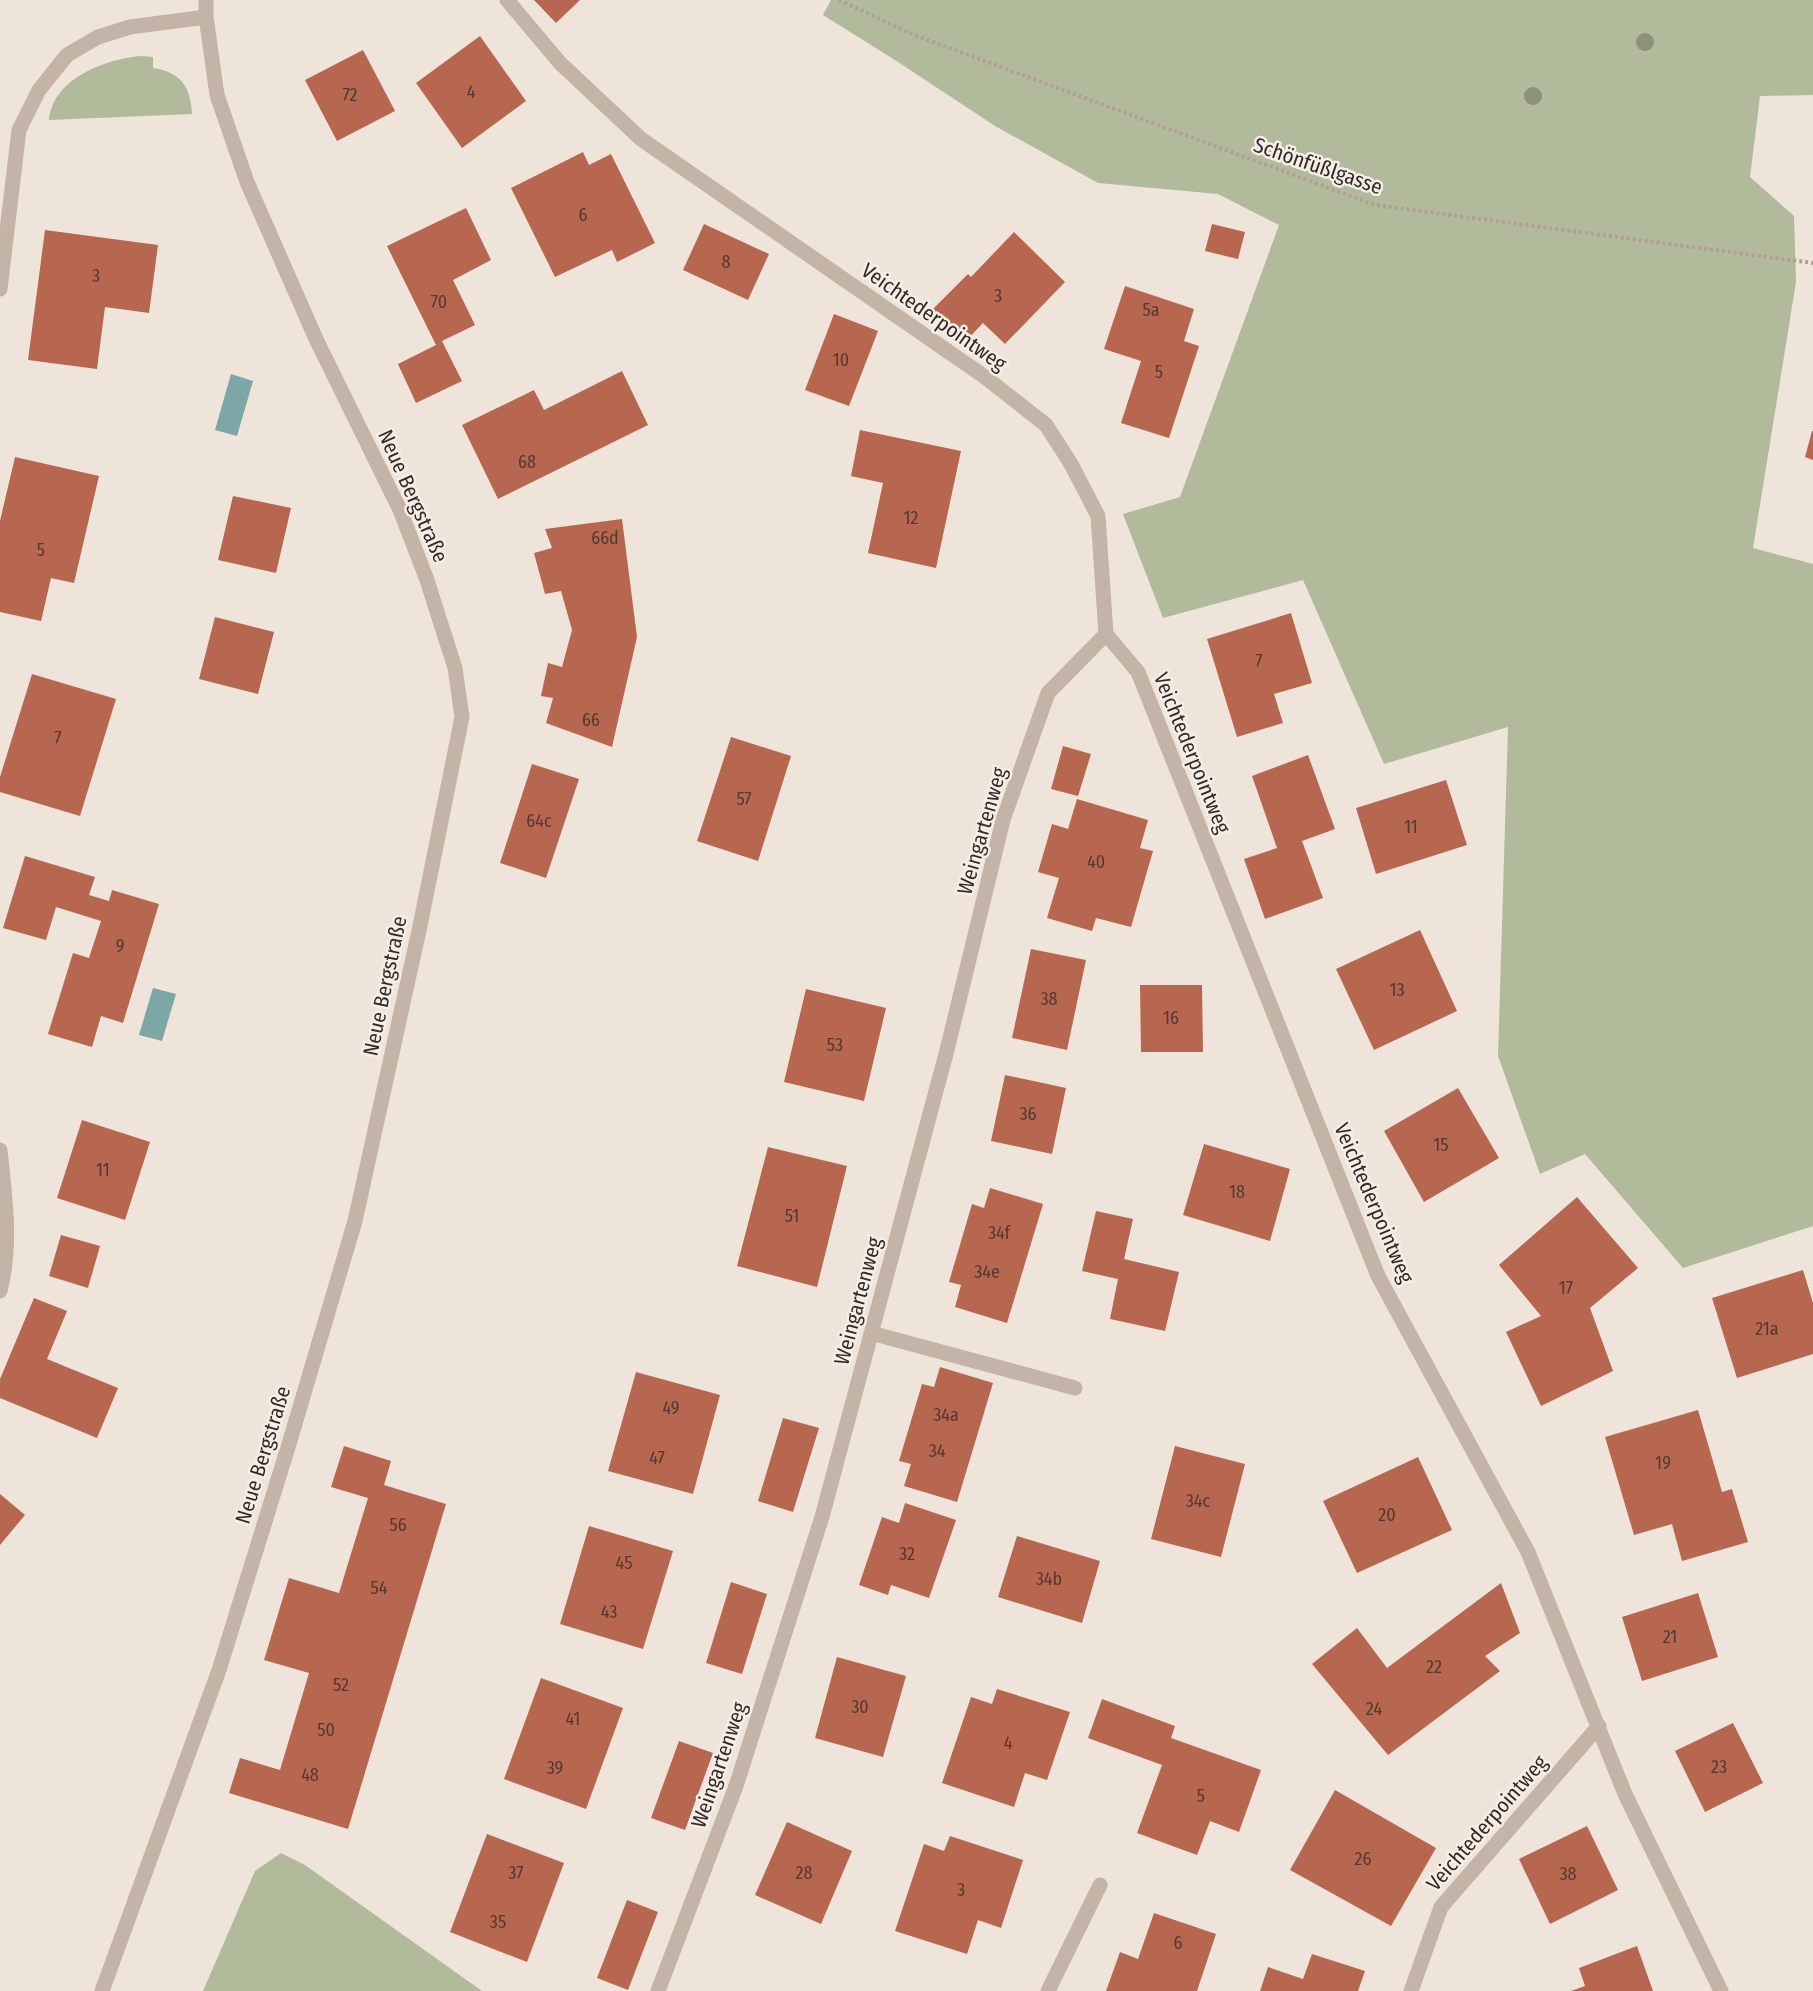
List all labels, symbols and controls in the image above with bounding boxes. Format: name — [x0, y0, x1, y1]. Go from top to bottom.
house number: 4 — [467, 81, 476, 103]
house number: 72 — [342, 84, 358, 106]
street label: Schönfüßlgasse — [1250, 132, 1386, 200]
house number: 6 — [579, 204, 588, 226]
house number: 8 — [722, 251, 731, 273]
street label: Veichtederpointweg — [856, 257, 1012, 377]
house number: 3 — [92, 265, 100, 287]
house number: 3 — [994, 285, 1002, 307]
house number: 70 — [431, 291, 447, 313]
house number: 5a — [1142, 299, 1160, 321]
house number: 10 — [833, 349, 849, 371]
house number: 5 — [1155, 361, 1163, 383]
street label: Neue Bergstraße — [372, 426, 454, 566]
house number: 68 — [518, 451, 536, 473]
house number: 12 — [904, 507, 919, 529]
house number: 66d — [591, 527, 619, 549]
house number: 5 — [37, 539, 45, 561]
house number: 7 — [1255, 650, 1263, 672]
street label: Veichtederpointweg — [1148, 669, 1236, 837]
house number: 66 — [582, 709, 600, 731]
house number: 7 — [54, 727, 62, 749]
street label: Weingartenweg — [951, 764, 1013, 898]
house number: 57 — [736, 788, 752, 810]
house number: 64c — [526, 810, 552, 832]
house number: 11 — [1404, 816, 1418, 838]
house number: 40 — [1087, 851, 1105, 873]
street label: Neue Bergstraße — [357, 914, 413, 1058]
house number: 9 — [116, 935, 124, 957]
house number: 13 — [1389, 979, 1405, 1001]
house number: 38 — [1040, 988, 1058, 1010]
house number: 16 — [1163, 1007, 1179, 1029]
house number: 53 — [827, 1034, 843, 1056]
house number: 36 — [1019, 1103, 1037, 1125]
street label: Veichtederpointweg — [1329, 1119, 1419, 1287]
house number: 15 — [1433, 1134, 1449, 1156]
house number: 11 — [96, 1159, 110, 1181]
house number: 18 — [1229, 1181, 1245, 1203]
house number: 51 — [785, 1205, 799, 1227]
house number: 34f — [988, 1222, 1012, 1244]
street label: Weingartenweg — [828, 1234, 888, 1368]
house number: 34e — [974, 1261, 1000, 1283]
house number: 17 — [1559, 1277, 1573, 1299]
house number: 21a — [1755, 1318, 1779, 1340]
street label: Neue Bergstraße — [230, 1383, 296, 1527]
house number: 49 — [662, 1397, 680, 1419]
house number: 34a — [933, 1404, 959, 1426]
house number: 34 — [929, 1440, 946, 1462]
house number: 47 — [649, 1447, 665, 1469]
house number: 19 — [1655, 1452, 1671, 1474]
house number: 34c — [1186, 1490, 1211, 1512]
house number: 20 — [1378, 1504, 1396, 1526]
house number: 56 — [389, 1514, 407, 1536]
house number: 32 — [899, 1543, 915, 1565]
house number: 45 — [616, 1552, 632, 1574]
house number: 34b — [1036, 1568, 1062, 1590]
house number: 54 — [371, 1577, 388, 1599]
house number: 43 — [601, 1601, 617, 1623]
house number: 21 — [1663, 1626, 1677, 1648]
house number: 22 — [1426, 1656, 1442, 1678]
house number: 52 — [333, 1674, 349, 1696]
house number: 30 — [851, 1696, 869, 1718]
house number: 24 — [1366, 1698, 1382, 1720]
street label: Weingartenweg — [685, 1699, 753, 1831]
house number: 41 — [566, 1708, 580, 1730]
house number: 50 — [317, 1719, 335, 1741]
house number: 4 — [1004, 1732, 1013, 1754]
street label: Veichtederpointweg — [1421, 1750, 1553, 1896]
house number: 23 — [1711, 1756, 1727, 1778]
house number: 39 — [547, 1757, 563, 1779]
house number: 48 — [301, 1764, 319, 1786]
house number: 5 — [1197, 1785, 1205, 1807]
house number: 26 — [1355, 1848, 1372, 1870]
house number: 37 — [508, 1862, 524, 1884]
house number: 28 — [796, 1862, 812, 1884]
house number: 38 — [1559, 1863, 1577, 1885]
house number: 3 — [957, 1879, 965, 1901]
house number: 35 — [490, 1911, 506, 1933]
house number: 6 — [1174, 1932, 1183, 1954]

